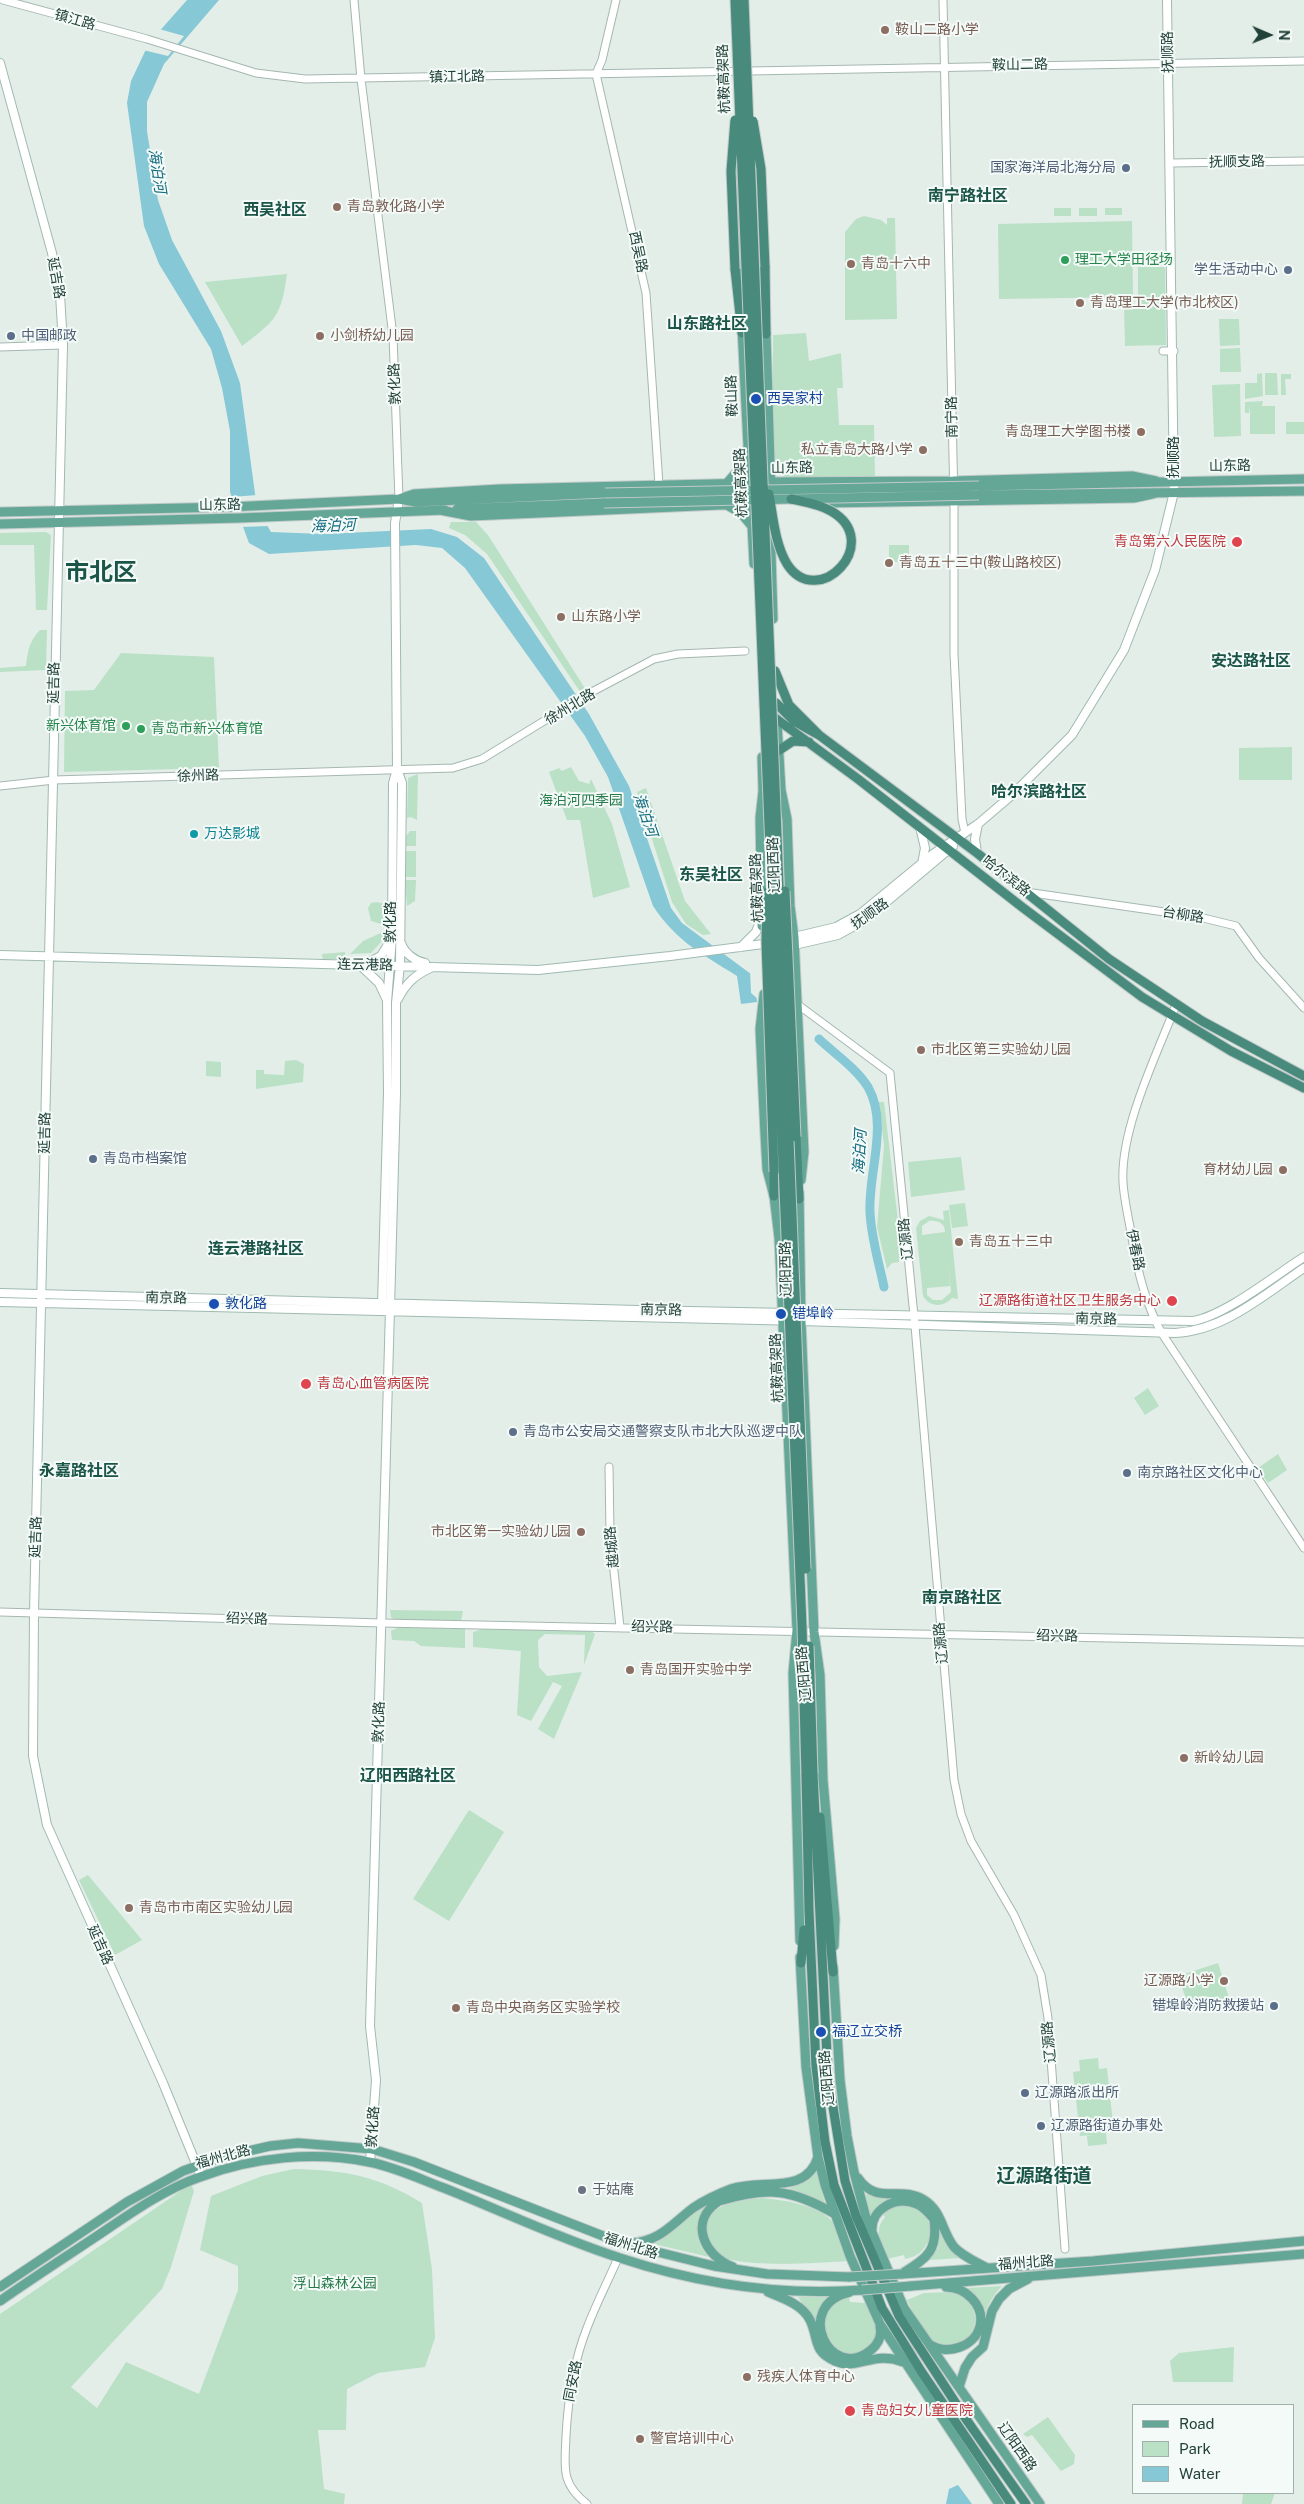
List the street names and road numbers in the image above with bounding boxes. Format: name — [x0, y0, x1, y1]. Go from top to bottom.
street label: 镇江路 — [52, 6, 98, 34]
street label: 抚顺路 — [1159, 31, 1177, 73]
street label: 杭鞍高架路 — [714, 44, 734, 114]
street label: 鞍山二路 — [992, 56, 1048, 74]
street label: 镇江北路 — [429, 68, 485, 86]
street label: 抚顺支路 — [1209, 153, 1265, 171]
street label: 西吴路 — [625, 230, 651, 274]
street label: 延吉路 — [44, 256, 68, 300]
street label: 敦化路 — [386, 363, 404, 405]
street label: 鞍山路 — [723, 375, 741, 417]
street label: 南宁路 — [943, 396, 961, 438]
street label: 抚顺路 — [1166, 436, 1182, 478]
street label: 杭鞍高架路 — [731, 448, 751, 518]
street label: 山东路 — [1209, 457, 1251, 475]
street label: 山东路 — [771, 459, 813, 477]
street label: 山东路 — [199, 496, 241, 514]
street label: 延吉路 — [45, 662, 63, 704]
street label: 徐州北路 — [542, 685, 598, 729]
street label: 徐州路 — [177, 767, 219, 785]
street label: 辽阳西路 — [765, 837, 783, 893]
street label: 哈尔滨路 — [979, 852, 1033, 900]
street label: 杭鞍高架路 — [747, 853, 767, 923]
street label: 抚顺路 — [848, 895, 892, 933]
street label: 敦化路 — [383, 901, 399, 943]
street label: 台柳路 — [1161, 903, 1205, 927]
street label: 连云港路 — [337, 956, 393, 974]
street label: 延吉路 — [36, 1112, 54, 1154]
street label: 辽源路 — [895, 1217, 917, 1261]
street label: 伊春路 — [1122, 1228, 1148, 1272]
street label: 辽阳西路 — [777, 1241, 795, 1297]
street label: 南京路 — [145, 1289, 187, 1307]
street label: 南京路 — [640, 1301, 682, 1319]
street label: 南京路 — [1075, 1310, 1117, 1328]
street label: 杭鞍高架路 — [767, 1333, 787, 1403]
street label: 延吉路 — [27, 1516, 45, 1558]
street label: 越城路 — [602, 1525, 622, 1569]
street label: 绍兴路 — [226, 1610, 268, 1628]
street label: 绍兴路 — [631, 1618, 673, 1636]
street label: 辽源路 — [931, 1621, 951, 1665]
street label: 绍兴路 — [1036, 1627, 1078, 1645]
street label: 辽阳西路 — [793, 1645, 815, 1703]
street label: 敦化路 — [370, 1701, 388, 1743]
street label: 延吉路 — [84, 1922, 116, 1968]
street label: 辽源路 — [1039, 2020, 1059, 2064]
street label: 辽阳西路 — [816, 2049, 838, 2107]
street label: 敦化路 — [363, 2105, 383, 2149]
street label: 福州北路 — [194, 2142, 252, 2172]
street label: 福州北路 — [602, 2229, 660, 2263]
street label: 福州北路 — [997, 2253, 1055, 2273]
street label: 同安路 — [561, 2359, 585, 2403]
street label: 辽阳西路 — [994, 2419, 1040, 2475]

